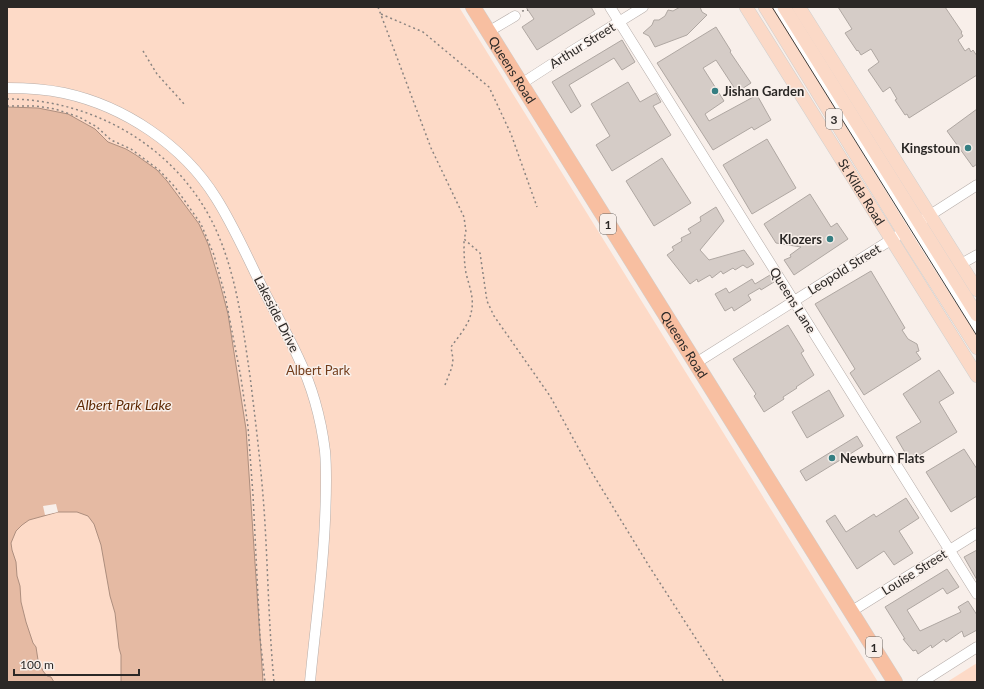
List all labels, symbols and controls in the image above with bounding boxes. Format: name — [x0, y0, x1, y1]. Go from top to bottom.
street label: Arthur Street — [546, 18, 618, 72]
street label: Queens Road — [485, 33, 539, 106]
place label: Jishan Garden — [723, 83, 804, 99]
marker: Jishan Garden — [710, 86, 720, 96]
road number: 3 — [826, 109, 842, 129]
place label: Kingstoun — [901, 140, 960, 156]
marker: Kingstoun — [963, 143, 973, 153]
street label: St Kilda Road — [835, 156, 888, 228]
road number: 1 — [600, 214, 616, 234]
place label: Klozers — [779, 231, 822, 247]
marker: Klozers — [825, 234, 835, 244]
street label: Leopold Street — [805, 240, 884, 298]
street label: Queens Lane — [766, 264, 820, 336]
street label: Lakeside Drive — [251, 273, 303, 355]
street label: Queens Road — [657, 308, 711, 381]
park label: Albert Park — [286, 362, 350, 378]
water label: Albert Park Lake — [76, 396, 172, 413]
place label: Newburn Flats — [840, 450, 925, 466]
marker: Newburn Flats — [827, 453, 837, 463]
street label: Louise Street — [878, 545, 950, 598]
road number: 1 — [866, 637, 882, 657]
scale bar — [14, 651, 139, 677]
text: 100 m — [20, 657, 54, 672]

